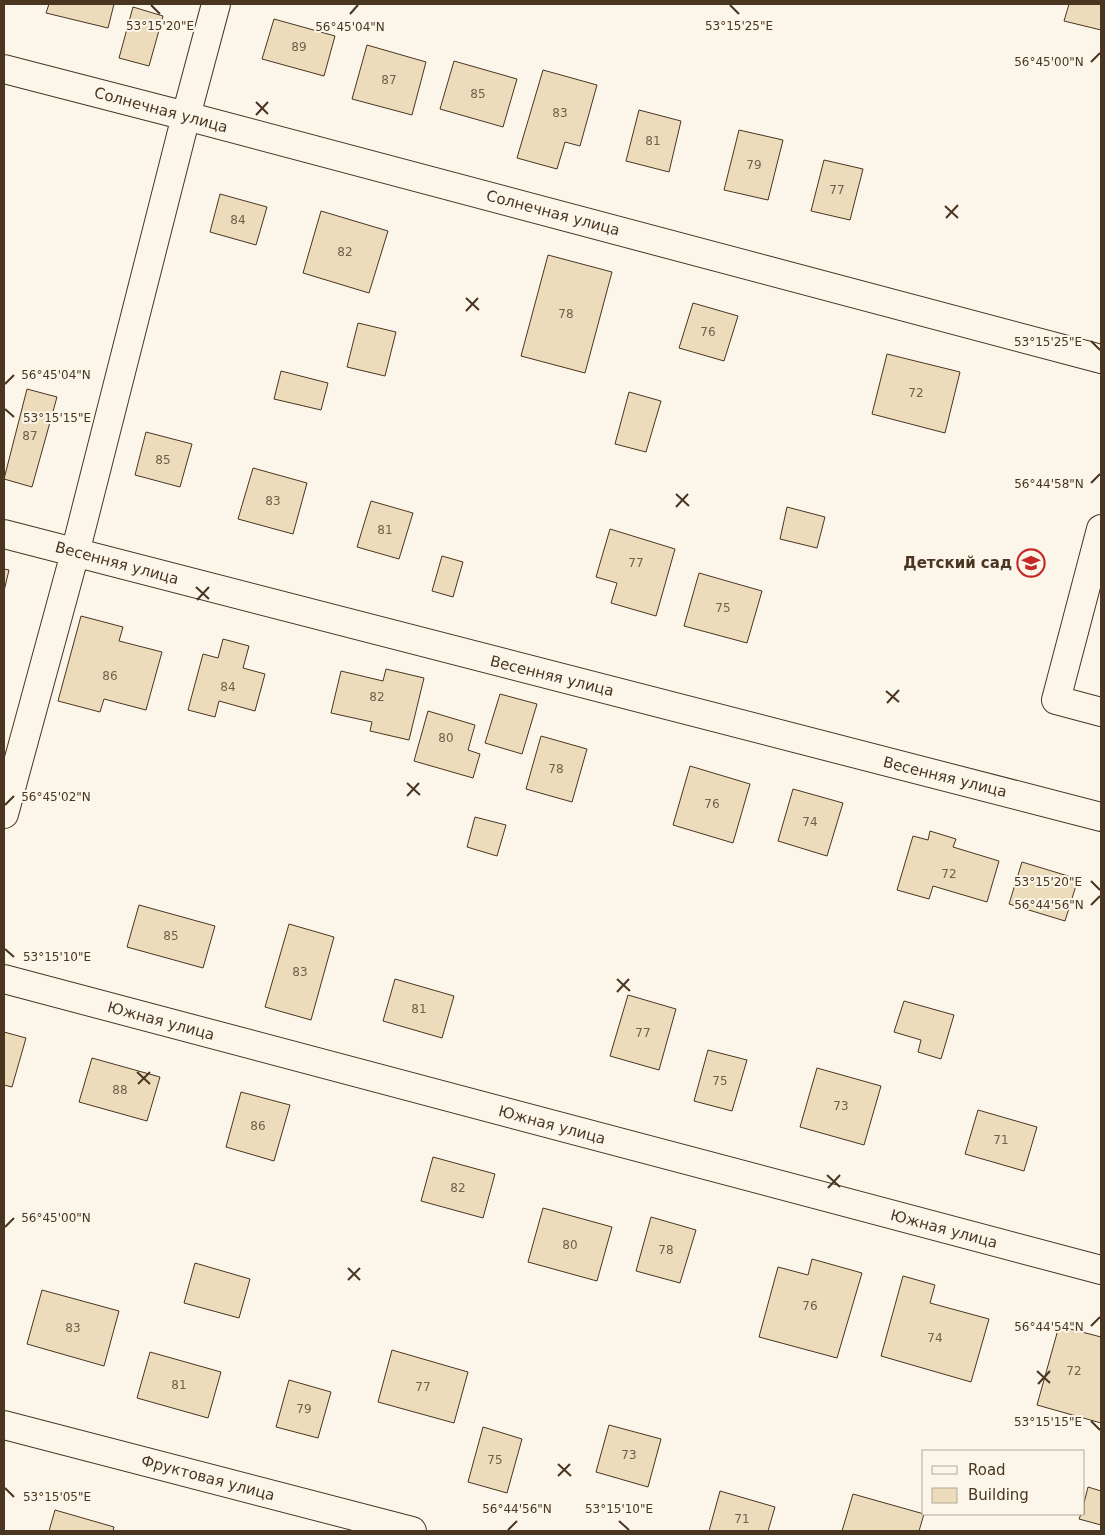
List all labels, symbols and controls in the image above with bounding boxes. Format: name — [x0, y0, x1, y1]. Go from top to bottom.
text: 53°15'20"E — [126, 19, 194, 33]
text: 53°15'25"E — [705, 19, 773, 33]
text: 56°45'04"N — [315, 20, 385, 34]
house number: 89 — [291, 40, 307, 54]
text: 56°45'00"N — [1014, 55, 1084, 69]
house number: 87 — [381, 73, 397, 87]
street label: Солнечная улица — [92, 84, 230, 136]
house number: 85 — [470, 87, 486, 101]
house number: 83 — [552, 106, 568, 120]
house number: 81 — [645, 134, 661, 148]
house number: 79 — [746, 158, 762, 172]
house number: 77 — [829, 183, 845, 197]
street label: Солнечная улица — [484, 187, 622, 239]
house number: 84 — [230, 213, 246, 227]
house number: 82 — [337, 245, 353, 259]
house number: 78 — [558, 307, 574, 321]
house number: 76 — [700, 325, 716, 339]
text: 53°15'25"E — [1014, 335, 1082, 349]
text: 56°45'04"N — [21, 368, 91, 382]
house number: 72 — [908, 386, 924, 400]
text: 53°15'15"E — [23, 411, 91, 425]
house number: 87 — [22, 429, 38, 443]
house number: 85 — [155, 453, 171, 467]
text: 56°44'58"N — [1014, 477, 1084, 491]
house number: 83 — [265, 494, 281, 508]
house number: 81 — [377, 523, 393, 537]
street label: Весенняя улица — [53, 538, 181, 588]
school or university icon: Детский сад — [1016, 548, 1046, 578]
place label: Детский сад — [903, 554, 1012, 572]
house number: 77 — [628, 556, 644, 570]
house number: 75 — [715, 601, 731, 615]
street label: Весенняя улица — [488, 652, 616, 700]
house number: 86 — [102, 669, 118, 683]
house number: 84 — [220, 680, 236, 694]
house number: 82 — [369, 690, 385, 704]
house number: 80 — [438, 731, 454, 745]
street label: Весенняя улица — [881, 753, 1009, 801]
house number: 78 — [548, 762, 564, 776]
text: 56°45'02"N — [21, 790, 91, 804]
house number: 76 — [704, 797, 720, 811]
house number: 74 — [802, 815, 818, 829]
house number: 72 — [941, 867, 957, 881]
text: 53°15'20"E — [1014, 875, 1082, 889]
text: 56°44'56"N — [1014, 898, 1084, 912]
house number: 85 — [163, 929, 179, 943]
text: 53°15'10"E — [23, 950, 91, 964]
house number: 83 — [292, 965, 308, 979]
street label: Южная улица — [105, 998, 217, 1044]
house number: 81 — [411, 1002, 427, 1016]
house number: 77 — [635, 1026, 651, 1040]
house number: 75 — [712, 1074, 728, 1088]
house number: 88 — [112, 1083, 128, 1097]
house number: 73 — [833, 1099, 849, 1113]
street label: Южная улица — [496, 1102, 608, 1148]
house number: 86 — [250, 1119, 266, 1133]
house number: 71 — [993, 1133, 1009, 1147]
house number: 82 — [450, 1181, 466, 1195]
street label: Южная улица — [888, 1206, 1000, 1252]
text: 56°45'00"N — [21, 1211, 91, 1225]
house number: 80 — [562, 1238, 578, 1252]
house number: 78 — [658, 1243, 674, 1257]
house number: 76 — [802, 1299, 818, 1313]
text: 56°44'54"N — [1014, 1320, 1084, 1334]
house number: 83 — [65, 1321, 81, 1335]
house number: 74 — [927, 1331, 943, 1345]
house number: 72 — [1066, 1364, 1082, 1378]
house number: 81 — [171, 1378, 187, 1392]
house number: 77 — [415, 1380, 431, 1394]
house number: 79 — [296, 1402, 312, 1416]
text: 53°15'15"E — [1014, 1415, 1082, 1429]
house number: 73 — [621, 1448, 637, 1462]
legend — [922, 1450, 1085, 1515]
street label: Фруктовая улица — [139, 1451, 277, 1505]
house number: 75 — [487, 1453, 503, 1467]
text: Road — [968, 1461, 1006, 1479]
text: Building — [968, 1486, 1029, 1504]
text: 53°15'05"E — [23, 1490, 91, 1504]
text: 56°44'56"N — [482, 1502, 552, 1516]
text: 53°15'10"E — [585, 1502, 653, 1516]
house number: 71 — [734, 1512, 750, 1526]

